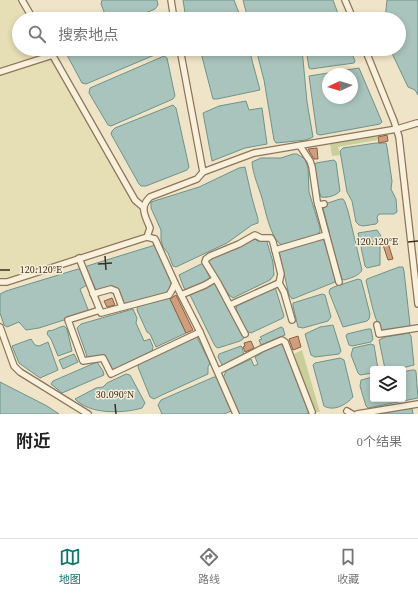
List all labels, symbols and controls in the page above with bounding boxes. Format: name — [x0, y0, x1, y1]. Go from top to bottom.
search box — [12, 12, 406, 56]
icon: search — [26, 23, 48, 45]
text: 搜索地点 — [58, 24, 118, 45]
north arrow — [322, 68, 358, 104]
text: 120.120°E — [356, 235, 398, 248]
text: 120.120°E — [20, 263, 62, 276]
map controls — [370, 366, 406, 402]
button: layers — [370, 366, 406, 402]
text: 30.090°N — [96, 388, 134, 401]
text: 附近 — [16, 429, 50, 453]
text: 0个结果 — [356, 433, 402, 450]
tab: 地图 — [59, 546, 81, 587]
tab: 路线 — [198, 546, 220, 587]
tab: 收藏 — [337, 546, 359, 587]

